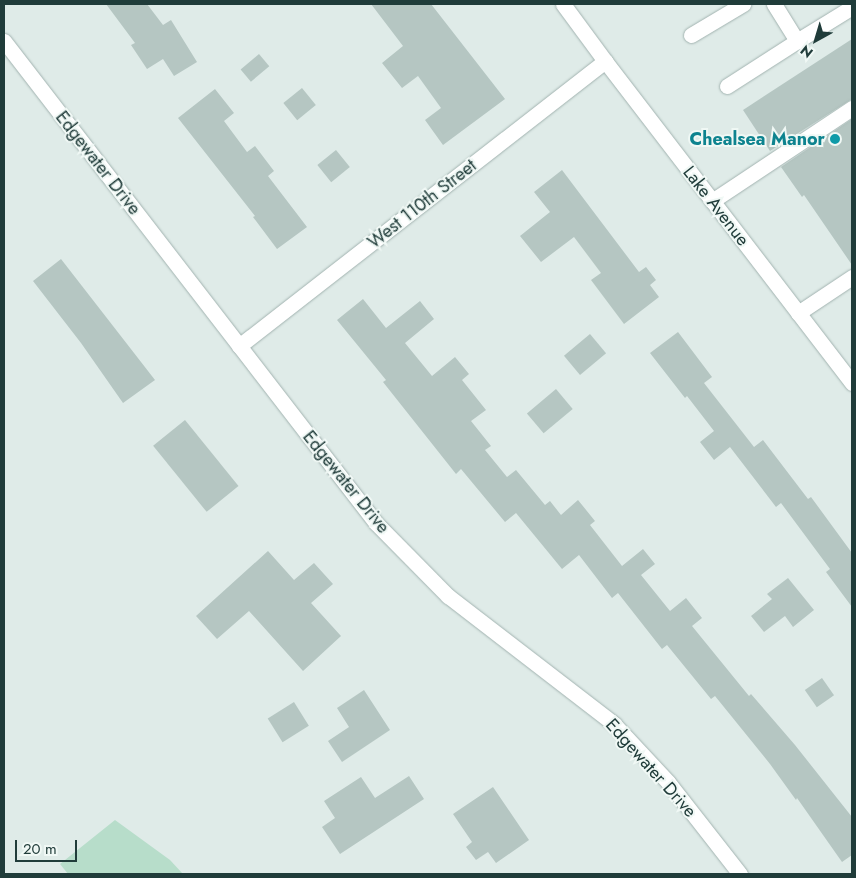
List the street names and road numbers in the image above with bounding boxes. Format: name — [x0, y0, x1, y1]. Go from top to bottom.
street label: Edgewater Drive — [51, 107, 145, 219]
street label: West 110th Street — [363, 155, 481, 253]
street label: Lake Avenue — [678, 162, 754, 250]
street label: Edgewater Drive — [298, 426, 394, 538]
street label: Edgewater Drive — [601, 714, 701, 822]

